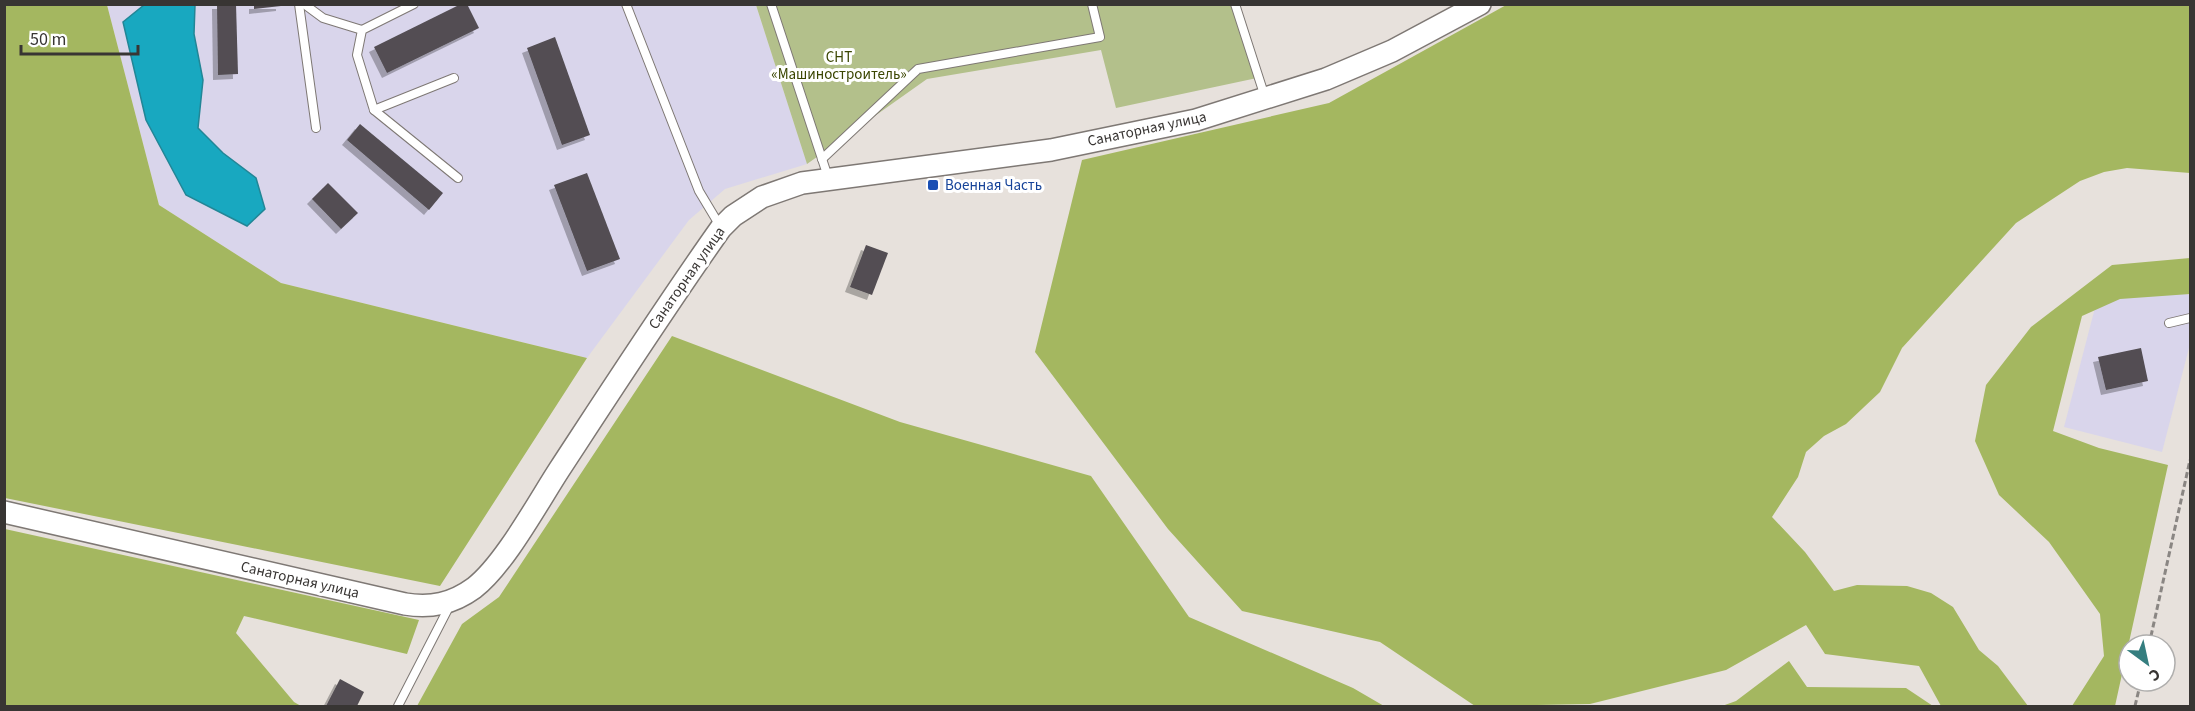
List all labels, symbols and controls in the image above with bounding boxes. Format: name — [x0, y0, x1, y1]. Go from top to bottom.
scale bar — [21, 18, 138, 56]
text: 50 m — [30, 27, 66, 52]
park label: СНТ «Машиностроитель» — [771, 47, 907, 85]
street label: Санаторная улица — [1086, 106, 1208, 152]
place label: Военная Часть — [945, 175, 1042, 196]
marker: Военная Часть — [926, 178, 940, 192]
street label: Санаторная улица — [644, 222, 730, 334]
street label: Санаторная улица — [239, 556, 361, 604]
north arrow — [2117, 633, 2177, 693]
text: С — [2145, 663, 2165, 687]

